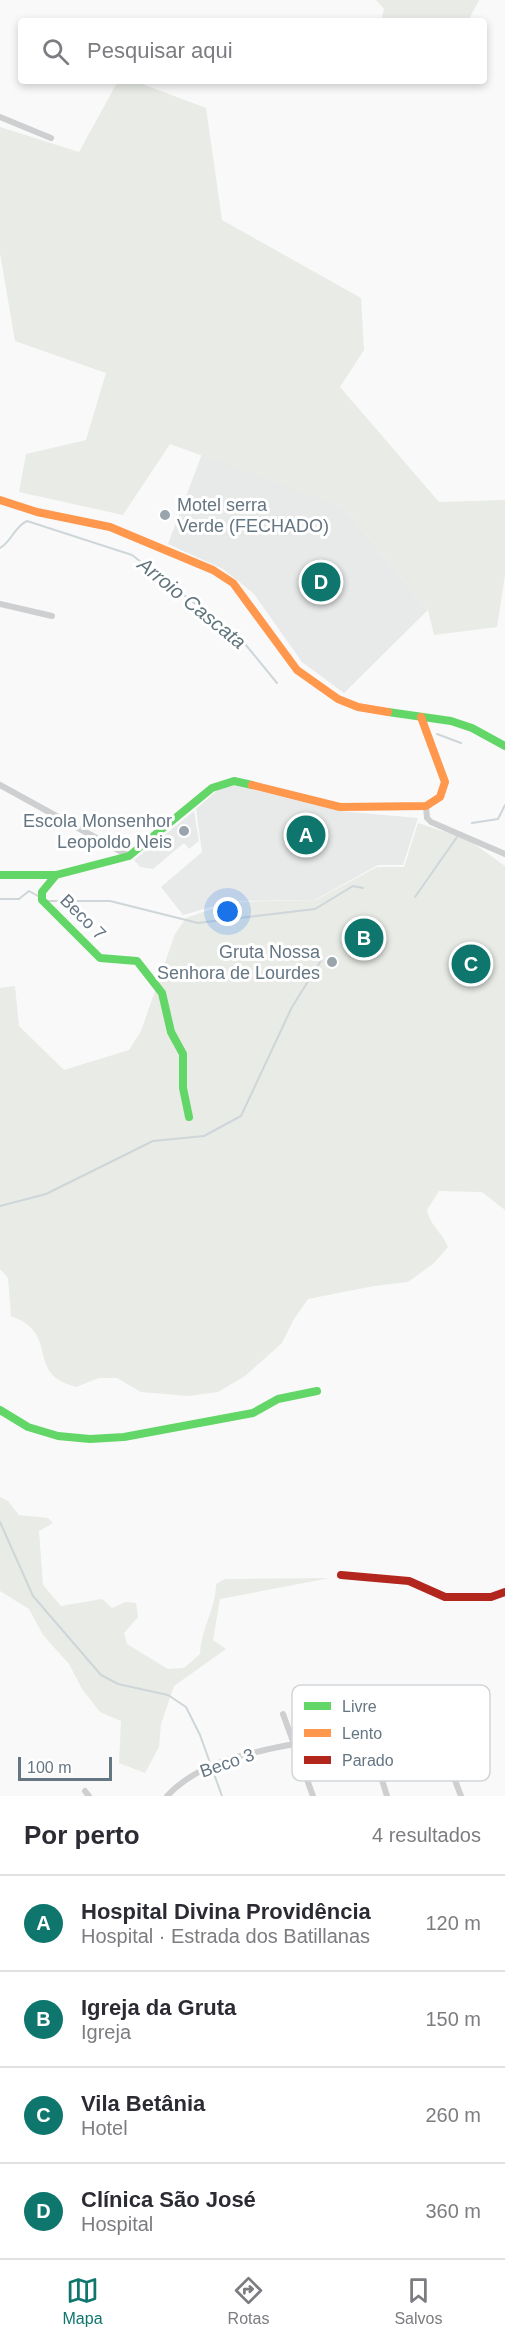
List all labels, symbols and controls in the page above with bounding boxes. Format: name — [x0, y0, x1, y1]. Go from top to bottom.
search box — [18, 18, 487, 84]
icon: search — [39, 35, 72, 68]
text: Pesquisar aqui — [87, 38, 233, 63]
place label: Motel serra Verde (FECHADO) — [177, 495, 329, 536]
marker: Motel serra Verde (FECHADO) — [158, 508, 172, 522]
water label: Arroio Cascata — [133, 552, 250, 653]
pin: D — [302, 560, 340, 604]
place label: Escola Monsenhor Leopoldo Neis — [23, 811, 172, 852]
pin: A — [286, 812, 326, 858]
marker: Escola Monsenhor Leopoldo Neis — [177, 824, 191, 838]
street label: Beco 7 — [56, 890, 110, 944]
your location — [213, 897, 242, 926]
pin: B — [344, 916, 384, 960]
place label: Gruta Nossa Senhora de Lourdes — [157, 942, 321, 983]
pin: C — [452, 942, 490, 986]
marker: Gruta Nossa Senhora de Lourdes — [325, 955, 339, 969]
legend — [292, 1685, 490, 1781]
text: Livre — [342, 1698, 377, 1715]
text: Lento — [342, 1725, 382, 1742]
street label: Beco 3 — [197, 1744, 257, 1782]
text: Parado — [342, 1752, 394, 1769]
scale bar — [18, 1754, 112, 1782]
text: 100 m — [27, 1759, 71, 1776]
text: Por perto — [24, 1820, 140, 1850]
text: 4 resultados — [372, 1824, 481, 1846]
text: Hospital Divina Providência — [81, 1899, 371, 1924]
text: A — [36, 1912, 51, 1934]
text: 120 m — [425, 1912, 481, 1934]
text: Hospital · Estrada dos Batillanas — [81, 1925, 370, 1947]
text: Igreja da Gruta — [81, 1995, 236, 2020]
text: B — [36, 2008, 51, 2030]
text: 150 m — [425, 2008, 481, 2030]
text: Igreja — [81, 2021, 131, 2043]
text: Vila Betânia — [81, 2091, 205, 2116]
text: C — [36, 2104, 51, 2126]
text: 260 m — [425, 2104, 481, 2126]
text: Hotel — [81, 2117, 128, 2139]
text: Clínica São José — [81, 2187, 256, 2212]
text: D — [36, 2200, 51, 2222]
text: 360 m — [425, 2200, 481, 2222]
text: Hospital — [81, 2213, 153, 2235]
tab: Mapa — [63, 2274, 103, 2328]
tab: Rotas — [228, 2274, 269, 2328]
tab: Salvos — [394, 2274, 442, 2328]

